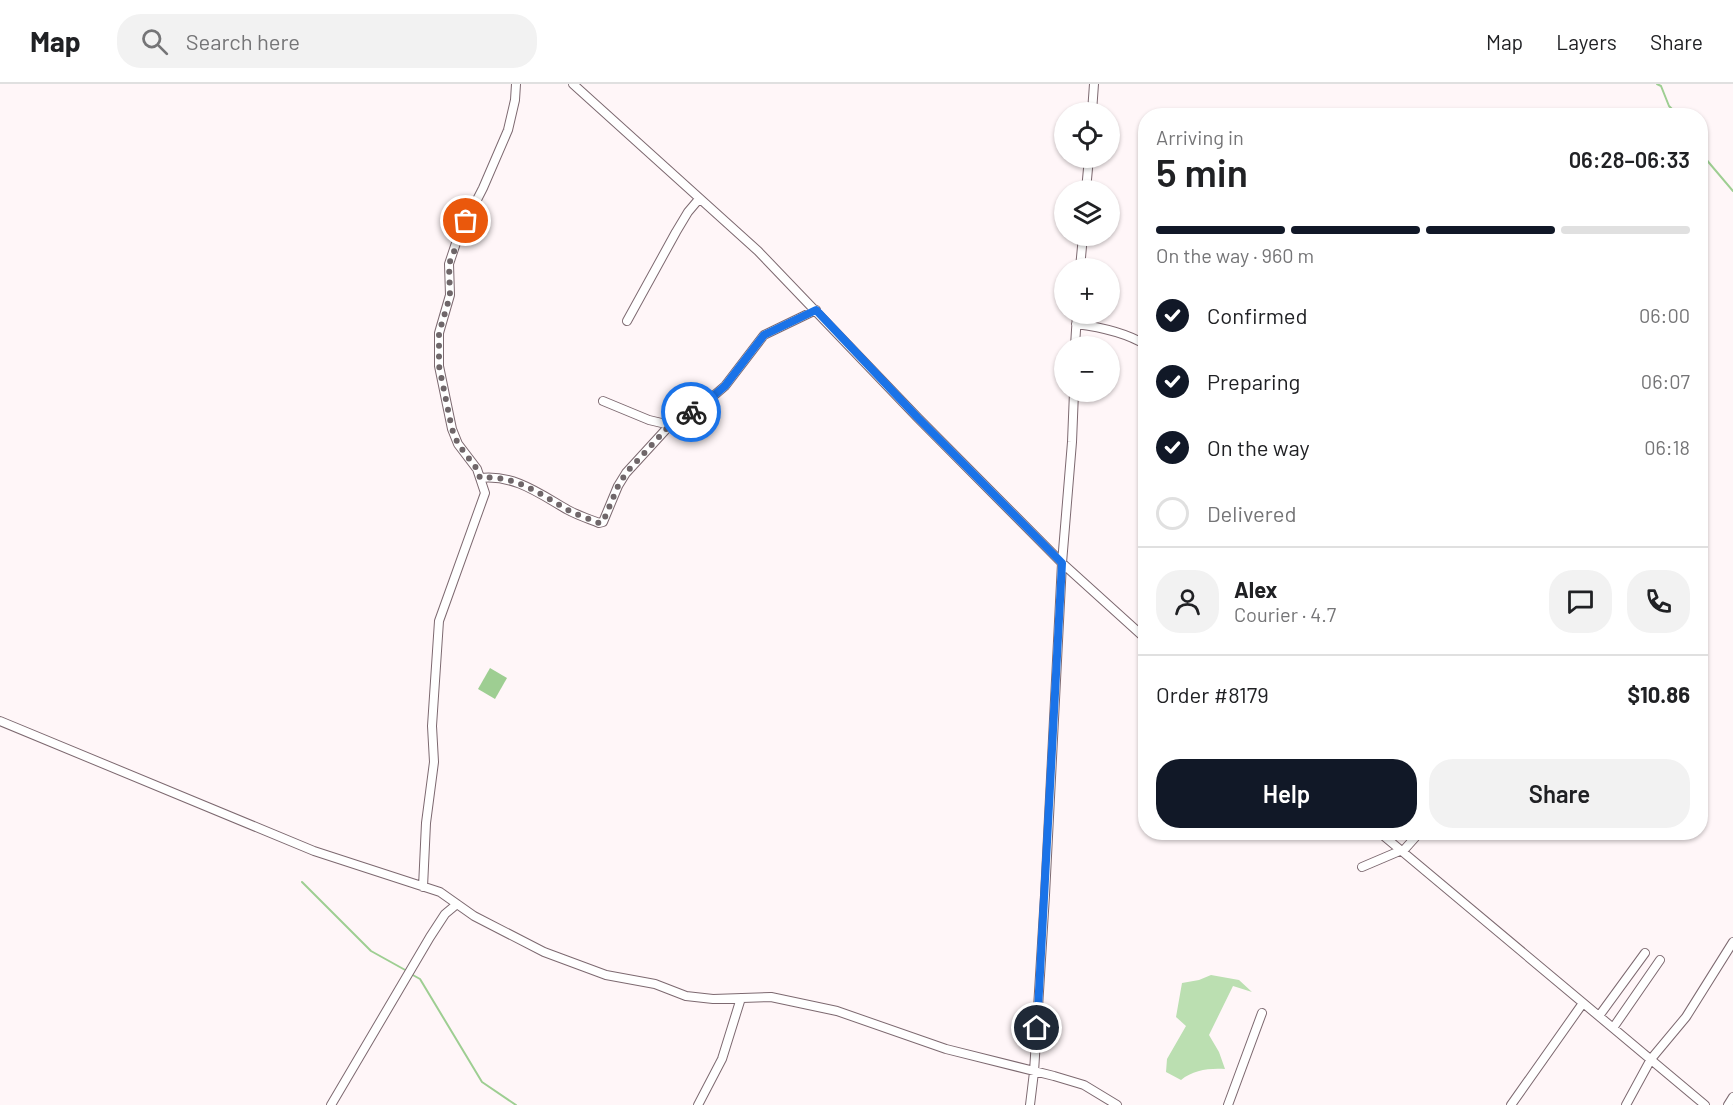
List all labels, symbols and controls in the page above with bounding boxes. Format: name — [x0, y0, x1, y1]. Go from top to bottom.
search box — [117, 14, 537, 68]
text: Map — [30, 24, 81, 58]
icon: search — [138, 25, 171, 58]
text: Search here — [186, 28, 300, 54]
text: Map — [1486, 29, 1523, 54]
text: Layers — [1556, 29, 1617, 54]
text: Share — [1650, 29, 1703, 54]
map controls — [1054, 102, 1120, 402]
button: locate — [1054, 102, 1120, 168]
text: Arriving in — [1156, 125, 1244, 149]
text: 06:28–06:33 — [1569, 146, 1690, 172]
text: 5 min — [1156, 148, 1248, 195]
button: layers — [1054, 180, 1120, 246]
pin — [440, 195, 491, 246]
icon: bag — [449, 204, 482, 237]
text: On the way · 960 m — [1156, 243, 1314, 267]
button: + — [1054, 258, 1120, 324]
icon: check — [1156, 299, 1189, 332]
text: Confirmed — [1207, 302, 1307, 328]
text: 06:00 — [1639, 303, 1690, 327]
button: − — [1054, 336, 1120, 402]
icon: check — [1156, 365, 1189, 398]
text: Preparing — [1207, 368, 1300, 394]
text: 06:07 — [1641, 369, 1690, 393]
courier — [661, 382, 721, 442]
icon: bike — [675, 396, 708, 429]
icon: check — [1156, 431, 1189, 464]
text: On the way — [1207, 434, 1310, 460]
text: 06:18 — [1644, 435, 1690, 459]
text: Delivered — [1207, 500, 1296, 526]
button: person — [1156, 570, 1219, 633]
button: chat — [1549, 570, 1612, 633]
button: phone — [1627, 570, 1690, 633]
text: Alex — [1234, 576, 1277, 602]
text: Courier · 4.7 — [1234, 602, 1336, 626]
text: Order #8179 — [1156, 681, 1269, 707]
text: $10.86 — [1627, 681, 1690, 707]
button: Help — [1156, 759, 1417, 828]
button: Share — [1429, 759, 1690, 828]
pin — [1011, 1002, 1062, 1053]
icon: home — [1020, 1011, 1053, 1044]

